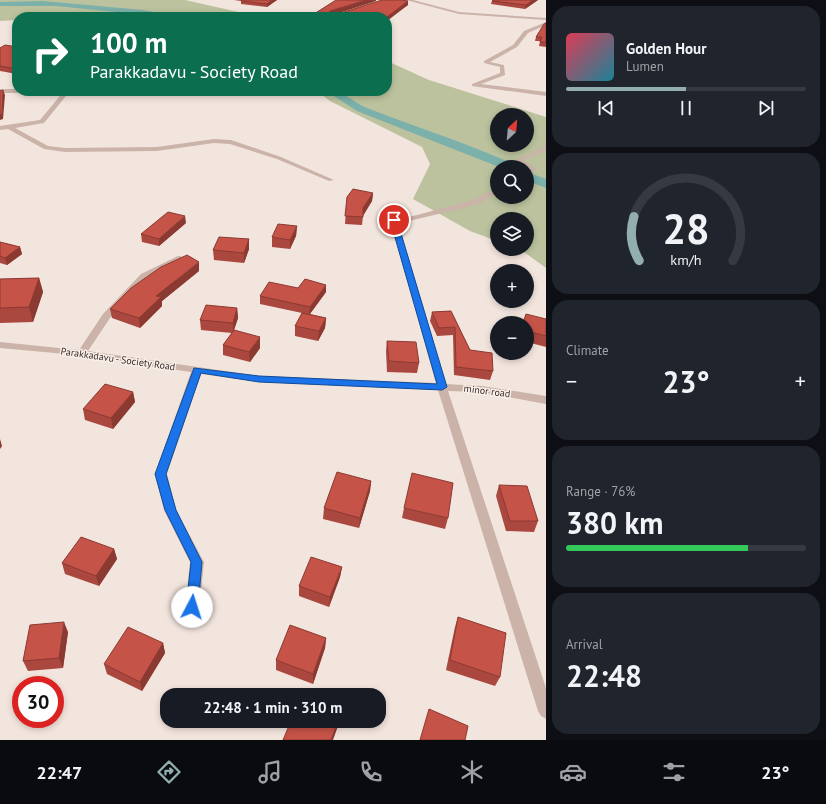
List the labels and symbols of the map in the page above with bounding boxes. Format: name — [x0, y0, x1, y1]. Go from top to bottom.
north arrow — [490, 108, 534, 152]
pin — [377, 203, 411, 237]
street label: Parakkadavu - Society Road — [60, 345, 176, 373]
street label: minor road — [463, 382, 511, 400]
position arrow — [171, 586, 213, 628]
speed limit sign: 30 — [12, 676, 64, 728]

